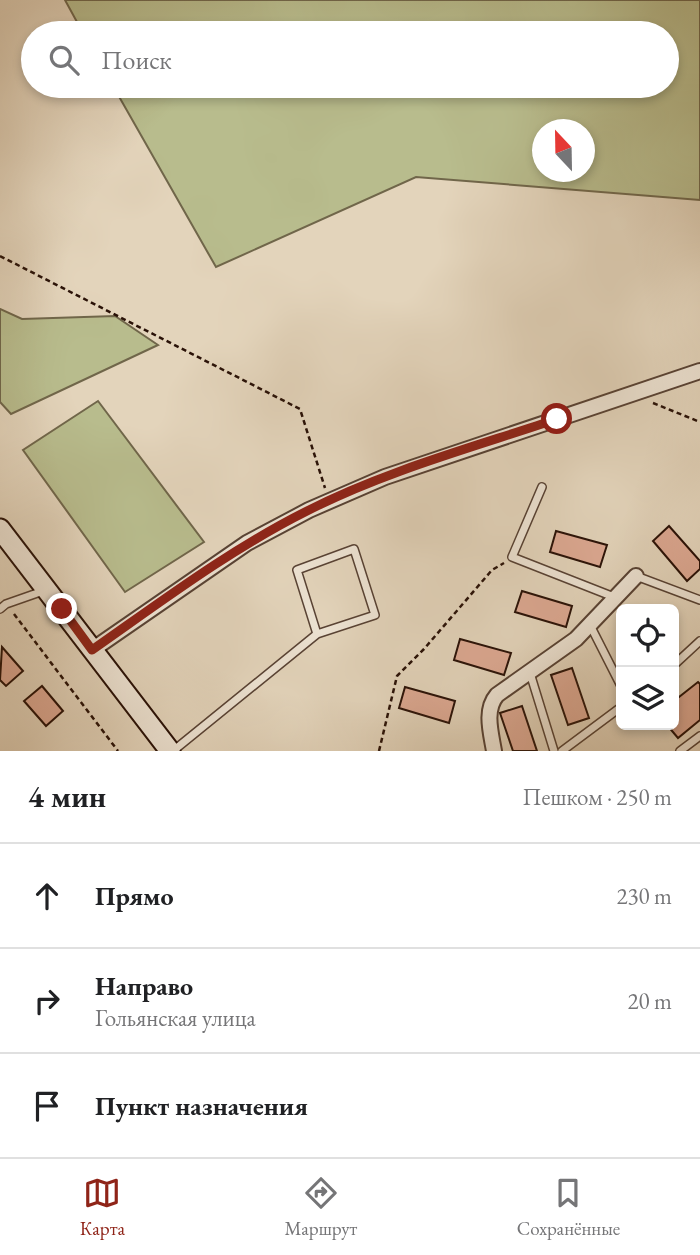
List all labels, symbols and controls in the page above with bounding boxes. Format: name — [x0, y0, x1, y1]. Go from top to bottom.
search box — [21, 21, 679, 98]
icon: search — [45, 41, 83, 79]
text: Поиск — [101, 43, 172, 77]
north arrow — [532, 119, 595, 182]
route start — [541, 403, 572, 434]
route end — [46, 593, 77, 624]
map controls — [616, 604, 679, 730]
button: locate — [616, 604, 679, 667]
button: layers — [616, 667, 679, 730]
text: 4 мин — [28, 777, 106, 816]
text: Пешком · 250 m — [523, 782, 672, 812]
icon: ahead — [28, 877, 66, 915]
text: Прямо — [95, 879, 174, 913]
text: 230 m — [616, 881, 672, 911]
text: Направо — [95, 969, 193, 1003]
icon: right — [28, 982, 66, 1020]
text: 20 m — [627, 986, 672, 1016]
text: Гольянская улица — [95, 1003, 256, 1033]
icon: arrive — [28, 1087, 66, 1125]
text: Пункт назначения — [95, 1089, 308, 1123]
tab: Карта — [80, 1174, 125, 1241]
tab: Маршрут — [284, 1174, 357, 1241]
tab: Сохранённые — [517, 1174, 620, 1241]

